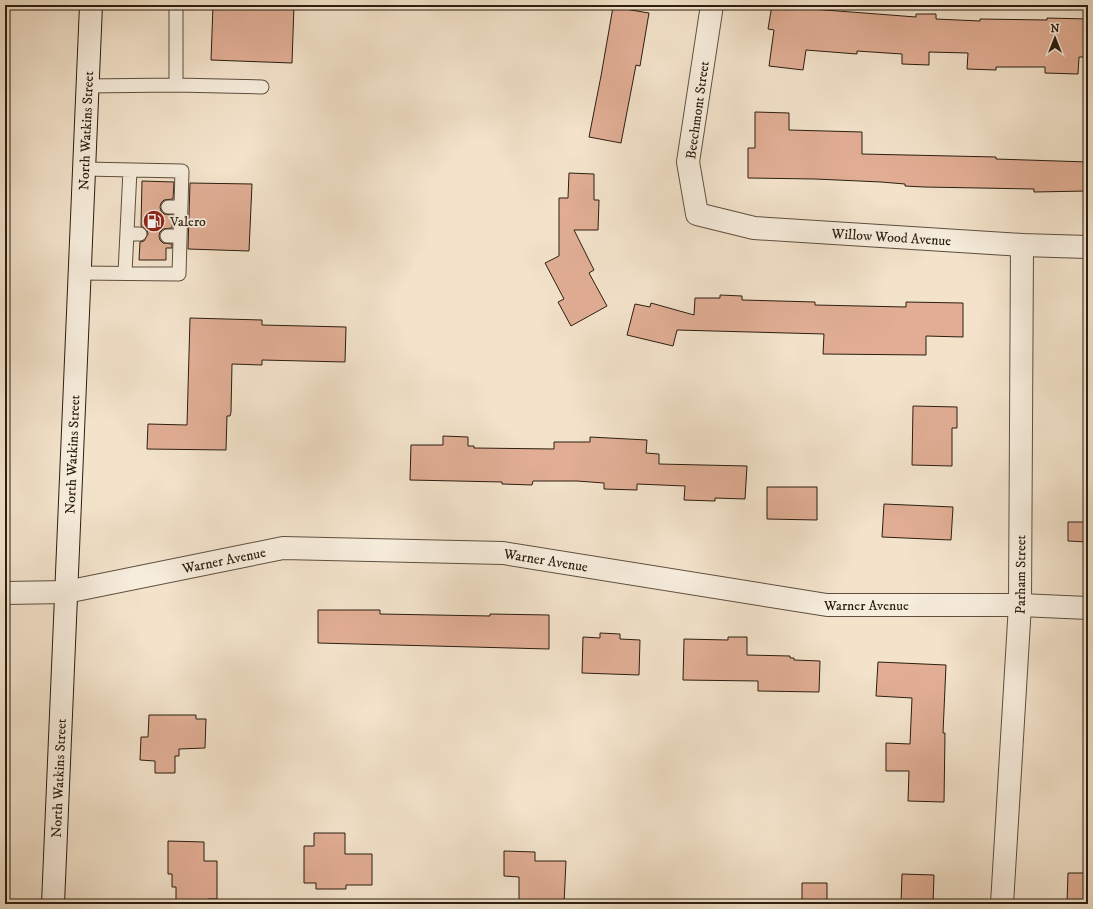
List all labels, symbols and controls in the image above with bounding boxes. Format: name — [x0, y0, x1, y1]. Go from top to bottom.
north arrow — [1035, 18, 1075, 58]
text: N — [1050, 22, 1060, 36]
street label: Beechmont Street — [682, 59, 714, 160]
street label: North Watkins Street — [75, 70, 98, 191]
fuel station icon: Valero — [141, 208, 167, 234]
place label: Valero — [169, 213, 206, 231]
street label: Willow Wood Avenue — [830, 225, 952, 251]
street label: North Watkins Street — [61, 394, 85, 514]
street label: Parham Street — [1011, 534, 1030, 615]
street label: Warner Avenue — [180, 544, 268, 578]
street label: Warner Avenue — [501, 545, 589, 577]
street label: Warner Avenue — [823, 597, 909, 615]
street label: North Watkins Street — [48, 718, 71, 838]

